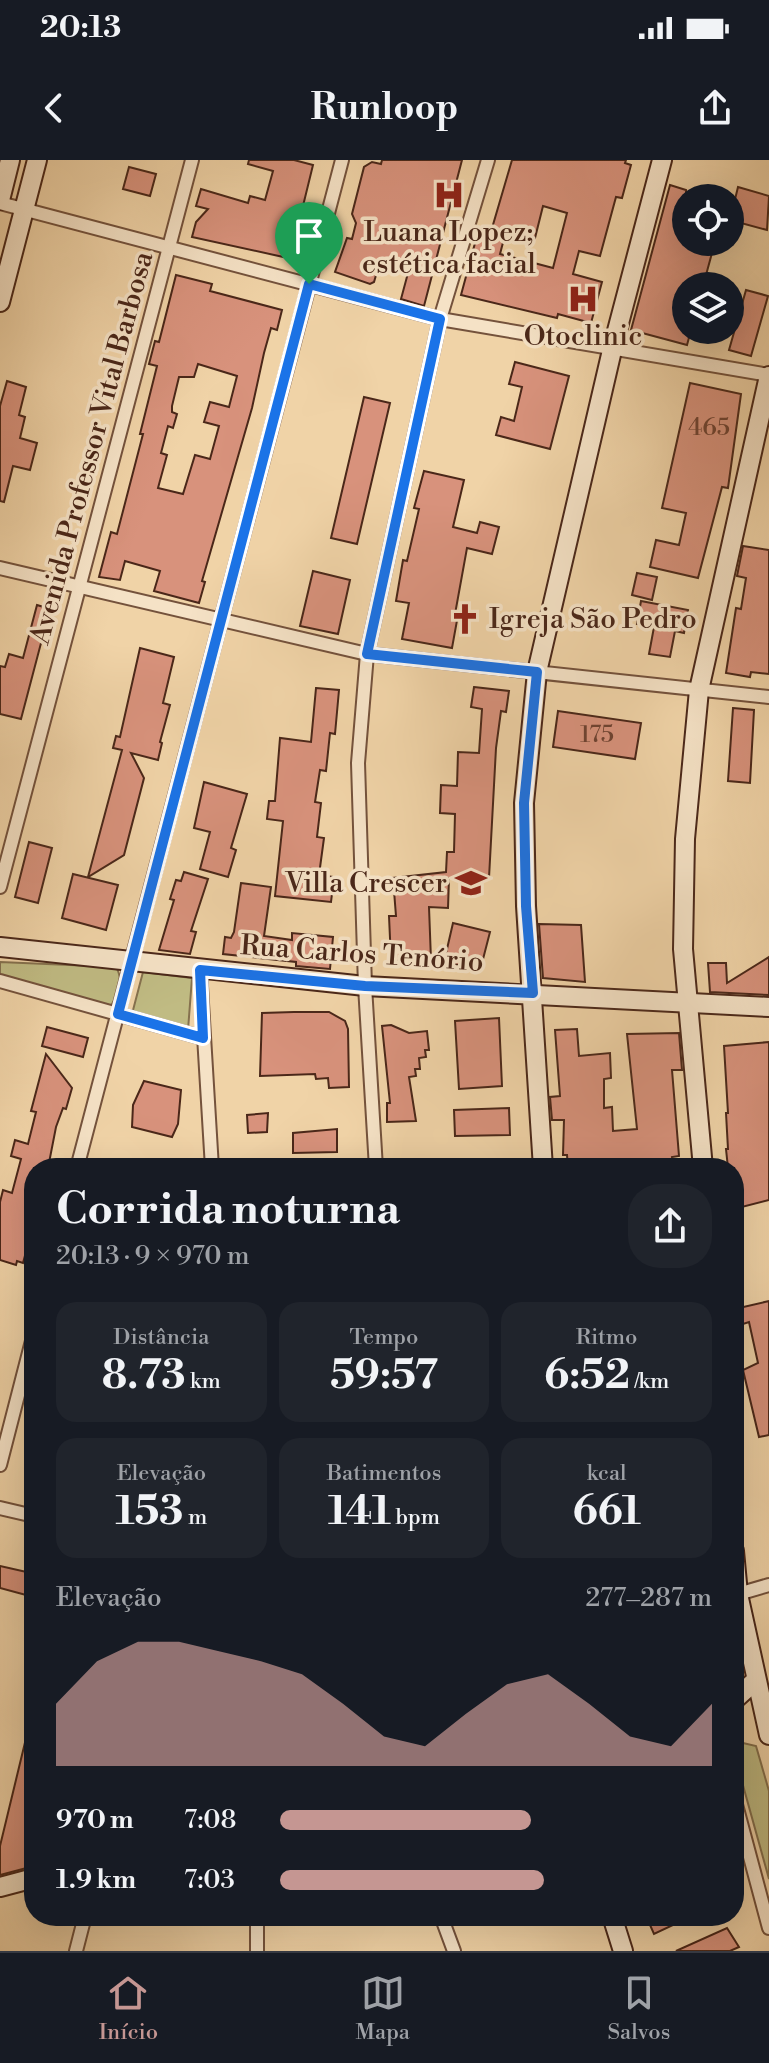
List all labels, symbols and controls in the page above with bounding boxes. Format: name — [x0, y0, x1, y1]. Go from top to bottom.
text: 20:13 — [40, 9, 121, 47]
icon: back — [32, 86, 76, 130]
text: Runloop — [311, 86, 458, 131]
icon: share — [693, 86, 737, 130]
hospital icon: Luana Lopez; estética facial — [432, 178, 466, 212]
map controls — [672, 184, 744, 344]
button: locate — [672, 184, 744, 256]
pin — [275, 202, 343, 284]
icon: arrive — [287, 214, 331, 258]
place label: Luana Lopez; estética facial — [362, 215, 536, 282]
street label: Avenida Professor Vital Barbosa — [22, 247, 162, 649]
button: layers — [672, 272, 744, 344]
hospital icon: Otoclinic — [566, 282, 600, 316]
place label: Otoclinic — [524, 319, 642, 354]
house number: 465 — [688, 413, 730, 443]
church icon: Igreja São Pedro — [448, 602, 482, 636]
place label: Igreja São Pedro — [489, 602, 697, 637]
house number: 175 — [580, 720, 614, 750]
place label: Villa Crescer — [284, 866, 447, 901]
school or university icon: Villa Crescer — [454, 866, 488, 900]
street label: Rua Carlos Tenório — [239, 928, 485, 980]
text: Corrida noturna — [56, 1182, 400, 1237]
button: share — [628, 1184, 712, 1268]
text: 20:13 · 9 × 970 m — [56, 1240, 250, 1272]
text: Distância — [113, 1324, 209, 1351]
text: Tempo — [350, 1324, 418, 1351]
text: Ritmo — [576, 1324, 637, 1351]
text: 8.73 — [102, 1351, 186, 1401]
text: 59:57 — [330, 1351, 438, 1401]
text: 6:52 — [544, 1351, 630, 1401]
text: km — [186, 1368, 221, 1395]
text: /km — [630, 1368, 669, 1395]
text: Elevação — [117, 1460, 206, 1487]
text: Batimentos — [327, 1460, 441, 1487]
text: kcal — [587, 1460, 627, 1487]
text: 153 — [115, 1487, 183, 1537]
text: 141 — [328, 1487, 391, 1537]
text: 661 — [572, 1487, 641, 1537]
text: m — [183, 1504, 207, 1531]
text: bpm — [391, 1504, 440, 1531]
text: Elevação — [56, 1582, 162, 1614]
text: 277–287 m — [585, 1582, 712, 1614]
text: 970 m — [56, 1804, 134, 1836]
text: 7:08 — [184, 1804, 236, 1836]
text: 1.9 km — [56, 1864, 136, 1896]
text: 7:03 — [184, 1864, 235, 1896]
tab: Início — [99, 1971, 158, 2046]
tab: Mapa — [356, 1971, 410, 2046]
tab: Salvos — [607, 1971, 670, 2046]

